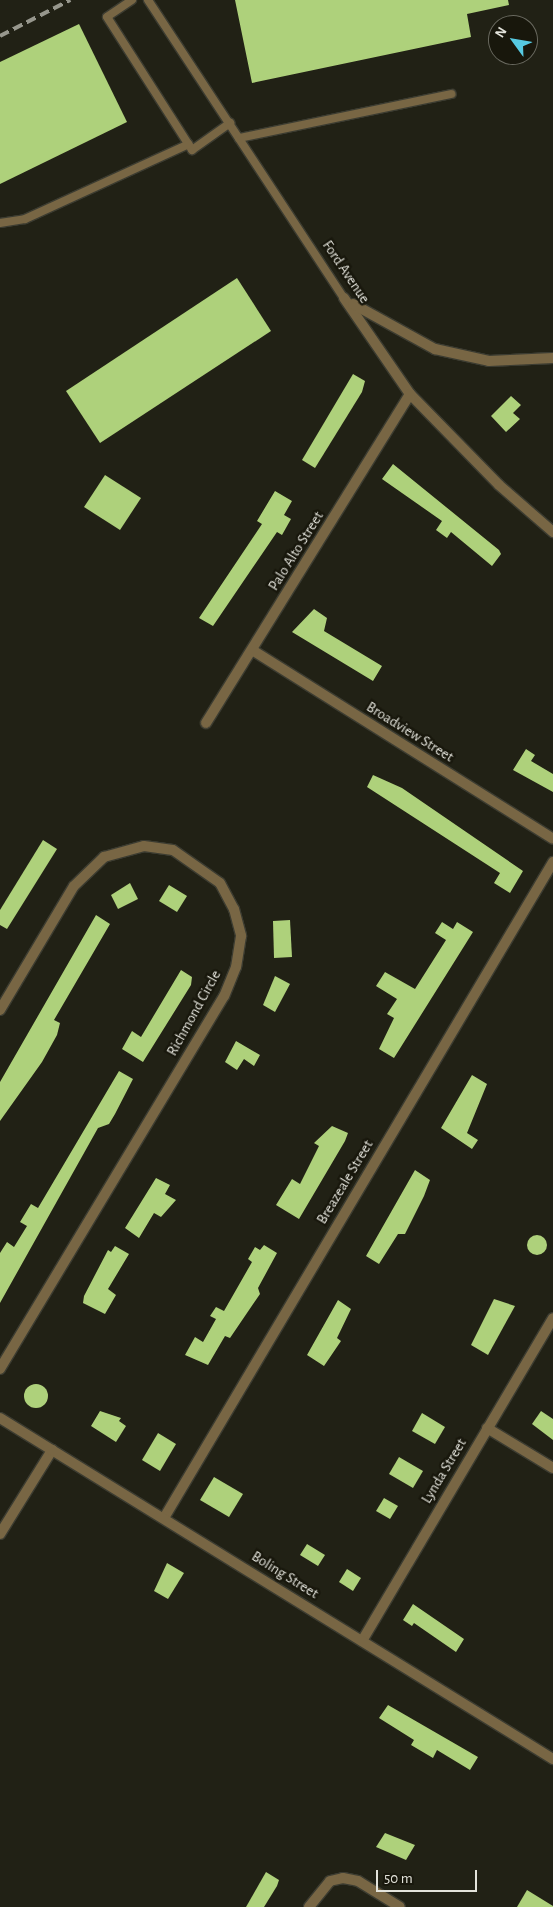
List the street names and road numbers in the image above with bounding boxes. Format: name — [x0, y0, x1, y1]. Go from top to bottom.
street label: Ford Avenue — [318, 237, 374, 307]
street label: Palo Alto Street — [265, 508, 327, 594]
street label: Broadview Street — [363, 698, 457, 766]
street label: Richmond Circle — [163, 967, 225, 1059]
street label: Breazeale Street — [313, 1137, 377, 1227]
street label: Lynda Street — [418, 1435, 470, 1507]
street label: Boling Street — [248, 1547, 322, 1603]

